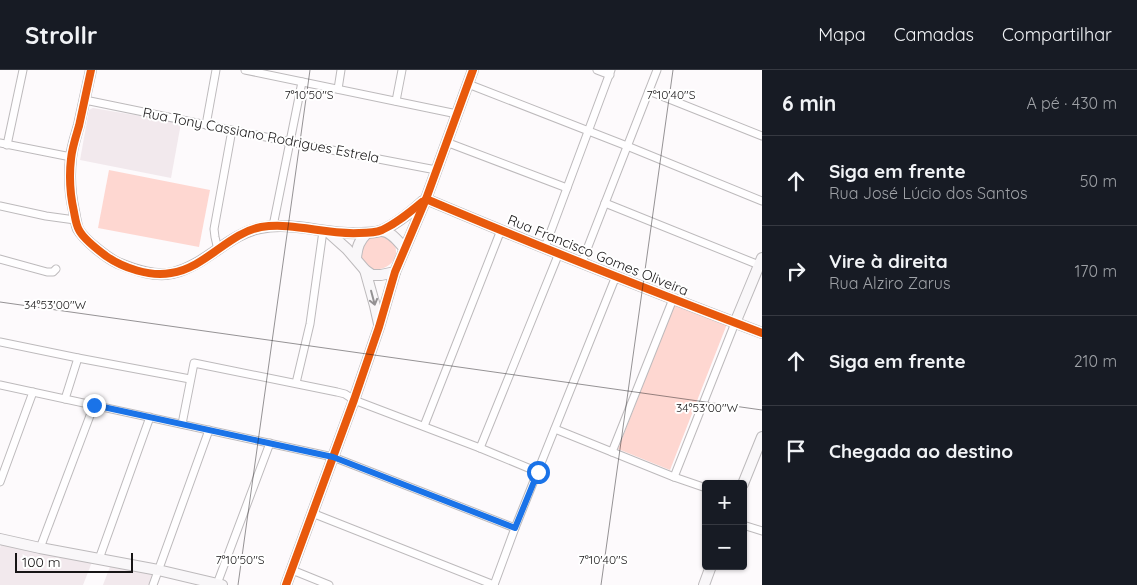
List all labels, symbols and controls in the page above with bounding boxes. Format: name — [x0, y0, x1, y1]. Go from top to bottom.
text: Strollr — [25, 20, 97, 50]
text: Mapa — [818, 23, 866, 46]
text: Camadas — [894, 23, 974, 46]
text: Compartilhar — [1002, 23, 1112, 46]
text: 7°10'50"S — [284, 87, 334, 102]
text: 7°10'40"S — [647, 87, 696, 102]
text: 6 min — [782, 90, 836, 116]
text: A pé · 430 m — [1026, 93, 1117, 113]
street label: Rua Tony Cassiano Rodrigues Estrela — [141, 103, 381, 167]
text: Siga em frente — [829, 159, 966, 183]
icon: ahead — [782, 167, 810, 195]
text: 50 m — [1080, 171, 1117, 191]
text: Rua José Lúcio dos Santos — [829, 183, 1028, 203]
street label: Rua Francisco Gomes Oliveira — [505, 210, 691, 300]
text: Vire à direita — [829, 249, 948, 273]
icon: right — [782, 257, 810, 285]
text: 170 m — [1074, 261, 1117, 281]
text: Rua Alziro Zarus — [829, 273, 950, 293]
one-way arrow — [369, 290, 378, 306]
text: 34°53'00"W — [24, 297, 87, 312]
icon: ahead — [782, 347, 810, 375]
text: Siga em frente — [829, 349, 966, 373]
text: 210 m — [1074, 351, 1117, 371]
route end — [83, 394, 106, 417]
text: 34°53'00"W — [676, 400, 739, 415]
icon: arrive — [782, 437, 810, 465]
text: Chegada ao destino — [829, 439, 1013, 463]
route start — [527, 461, 550, 484]
map controls — [702, 480, 747, 570]
button: + — [702, 480, 747, 525]
button: − — [702, 525, 747, 570]
scale bar — [15, 550, 132, 573]
text: 7°10'50"S — [215, 552, 265, 567]
text: 7°10'40"S — [579, 552, 628, 567]
text: 100 m — [22, 553, 60, 571]

